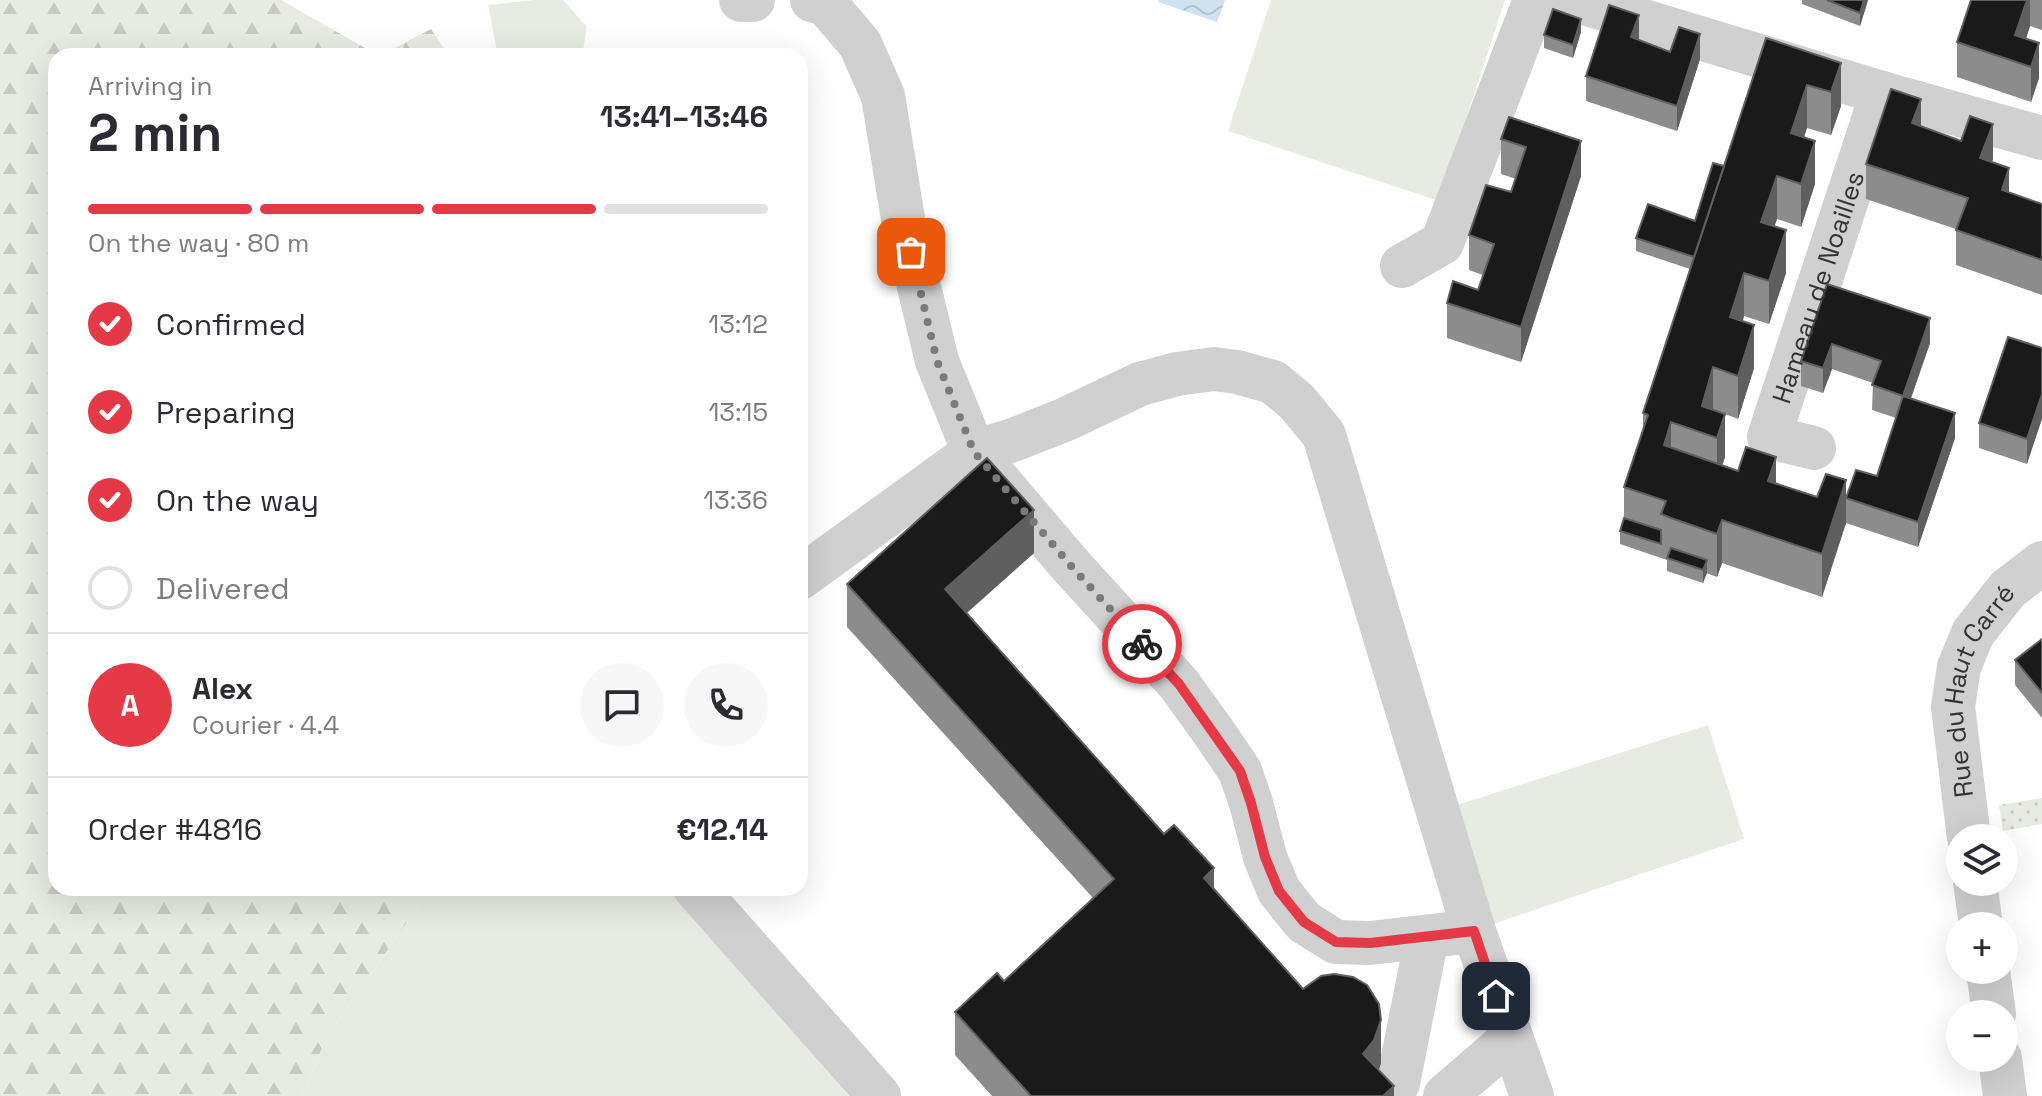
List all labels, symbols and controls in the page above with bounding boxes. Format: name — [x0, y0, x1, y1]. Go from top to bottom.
text: Arriving in — [88, 69, 212, 103]
text: 13:41–13:46 — [600, 97, 768, 136]
text: 2 min — [88, 100, 222, 166]
street label: Hameau de Noailles — [1764, 167, 1872, 408]
pin — [877, 218, 945, 286]
text: On the way · 80 m — [88, 226, 309, 260]
icon: bag — [889, 230, 933, 274]
icon: check — [88, 302, 132, 346]
text: Confirmed — [156, 305, 306, 344]
text: 13:12 — [708, 307, 768, 341]
icon: check — [88, 390, 132, 434]
text: Preparing — [156, 393, 295, 432]
text: 13:15 — [708, 395, 768, 429]
icon: check — [88, 478, 132, 522]
text: On the way — [156, 481, 319, 520]
text: 13:36 — [703, 483, 768, 517]
text: Delivered — [156, 569, 290, 608]
street label: Rue du Haut Carré — [1936, 577, 2022, 799]
courier — [1102, 604, 1182, 684]
icon: bike — [1120, 622, 1164, 666]
button: chat — [580, 663, 664, 747]
button: phone — [684, 663, 768, 747]
text: Alex — [192, 669, 253, 708]
text: A — [120, 686, 140, 725]
text: Courier · 4.4 — [192, 708, 339, 742]
text: Order #4816 — [88, 810, 262, 849]
text: €12.14 — [676, 810, 768, 849]
map controls — [1946, 824, 2018, 1072]
button: layers — [1946, 824, 2018, 896]
button: + — [1946, 912, 2018, 984]
pin — [1462, 962, 1530, 1030]
icon: home — [1474, 974, 1518, 1018]
button: − — [1946, 1000, 2018, 1072]

